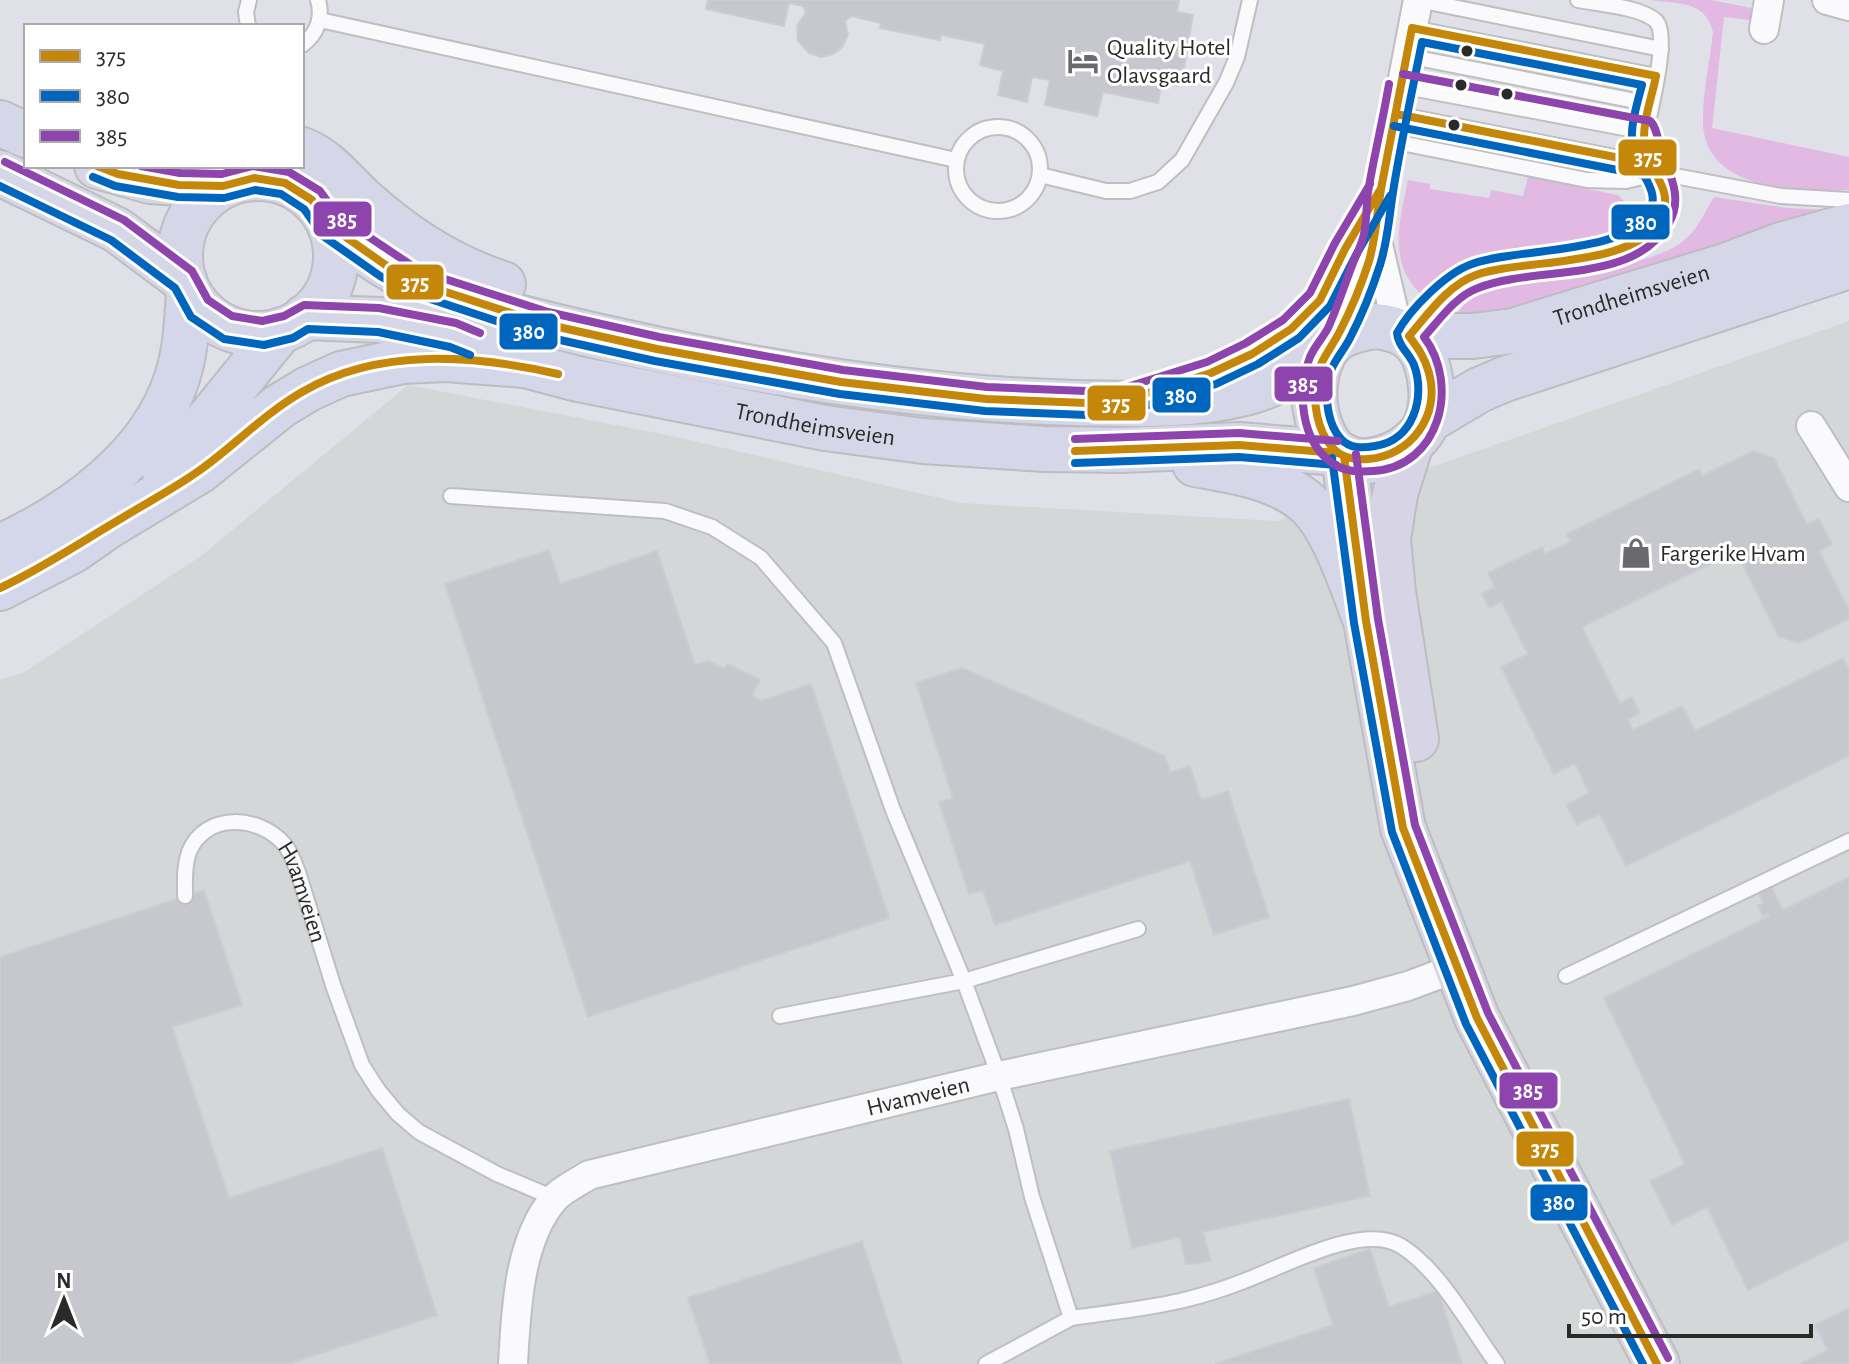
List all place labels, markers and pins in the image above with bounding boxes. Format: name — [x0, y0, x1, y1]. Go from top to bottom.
place label: Quality Hotel Olavsgaard — [1107, 36, 1231, 88]
unlabelled marker — [1459, 43, 1475, 59]
hotel icon: Quality Hotel Olavsgaard — [1066, 44, 1100, 78]
unlabelled marker — [1453, 77, 1469, 93]
unlabelled marker — [1499, 86, 1515, 102]
unlabelled marker — [1446, 117, 1462, 133]
shop icon: Fargerike Hvam — [1619, 536, 1653, 570]
place label: Fargerike Hvam — [1660, 542, 1806, 566]

